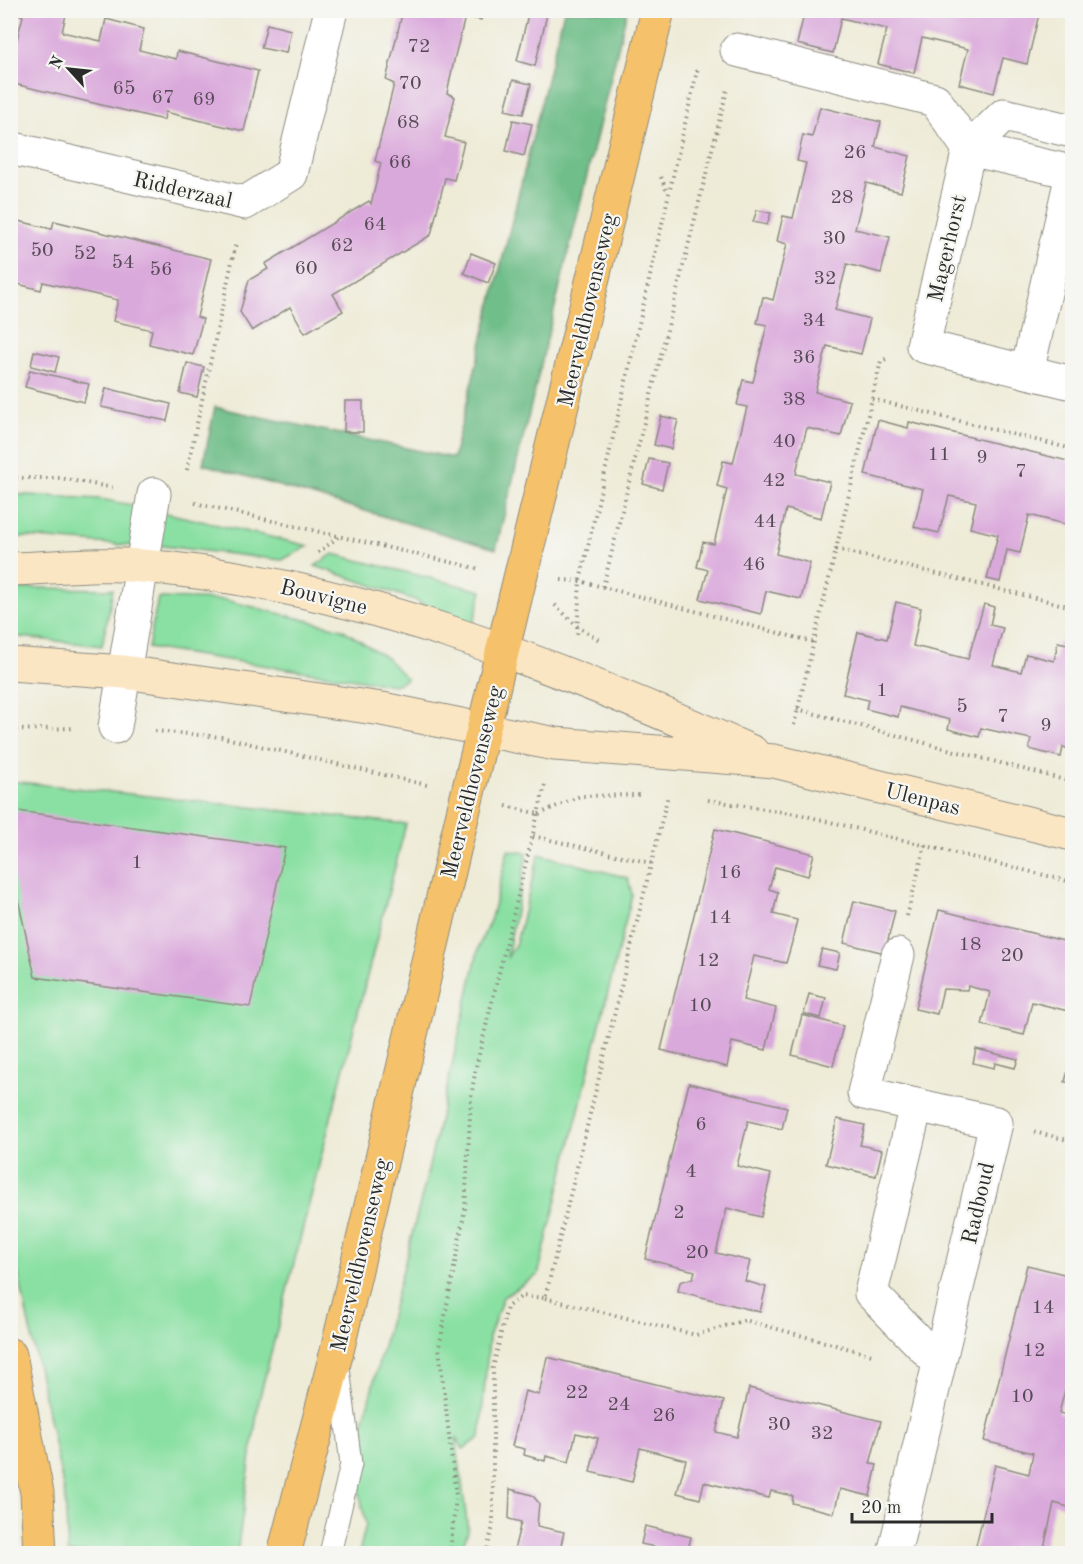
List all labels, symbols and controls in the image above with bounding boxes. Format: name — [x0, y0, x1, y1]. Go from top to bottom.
house number: 72 — [407, 37, 431, 57]
north arrow — [39, 39, 99, 99]
text: N — [48, 53, 68, 72]
house number: 70 — [398, 74, 422, 94]
house number: 65 — [112, 79, 136, 99]
house number: 67 — [151, 88, 175, 108]
house number: 69 — [192, 90, 216, 110]
house number: 68 — [396, 113, 420, 133]
house number: 26 — [843, 143, 867, 163]
house number: 66 — [388, 153, 412, 173]
street label: Ridderzaal — [131, 169, 234, 213]
house number: 28 — [830, 188, 854, 208]
street label: Magerhorst — [925, 193, 971, 304]
street label: Meerveldhovenseweg — [555, 211, 621, 409]
house number: 64 — [363, 215, 387, 235]
house number: 30 — [822, 229, 846, 249]
house number: 62 — [330, 236, 354, 256]
house number: 50 — [30, 241, 54, 261]
house number: 52 — [73, 244, 97, 264]
house number: 54 — [111, 253, 135, 273]
house number: 60 — [294, 259, 318, 279]
house number: 56 — [149, 260, 173, 280]
house number: 32 — [813, 269, 837, 289]
house number: 34 — [802, 311, 826, 331]
house number: 36 — [792, 348, 816, 368]
house number: 38 — [782, 390, 806, 410]
house number: 40 — [772, 432, 796, 452]
house number: 11 — [927, 445, 951, 465]
house number: 9 — [976, 448, 988, 468]
house number: 7 — [1015, 462, 1027, 482]
house number: 42 — [762, 471, 786, 491]
house number: 44 — [753, 512, 777, 532]
house number: 46 — [742, 555, 766, 575]
street label: Bouvigne — [278, 576, 370, 619]
house number: 1 — [876, 681, 888, 701]
street label: Meerveldhovenseweg — [438, 684, 508, 881]
house number: 5 — [956, 697, 968, 717]
house number: 7 — [997, 707, 1009, 727]
house number: 9 — [1040, 716, 1052, 736]
street label: Ulenpas — [883, 780, 962, 820]
house number: 1 — [131, 853, 143, 873]
house number: 16 — [718, 863, 742, 883]
house number: 14 — [708, 908, 732, 928]
house number: 18 — [958, 935, 982, 955]
house number: 20 — [1000, 946, 1024, 966]
house number: 12 — [696, 951, 720, 971]
house number: 10 — [688, 996, 712, 1016]
house number: 6 — [695, 1115, 707, 1135]
street label: Meerveldhovenseweg — [328, 1156, 394, 1354]
street label: Radboud — [959, 1160, 999, 1247]
house number: 4 — [685, 1162, 697, 1182]
house number: 2 — [673, 1203, 685, 1223]
house number: 20 — [685, 1243, 709, 1263]
house number: 14 — [1031, 1298, 1055, 1318]
house number: 12 — [1022, 1341, 1046, 1361]
house number: 22 — [565, 1383, 589, 1403]
house number: 10 — [1010, 1387, 1034, 1407]
house number: 24 — [607, 1395, 631, 1415]
house number: 26 — [652, 1406, 676, 1426]
house number: 30 — [767, 1415, 791, 1435]
house number: 32 — [810, 1424, 834, 1444]
scale bar — [852, 1486, 992, 1524]
text: 20 m — [861, 1499, 901, 1517]

